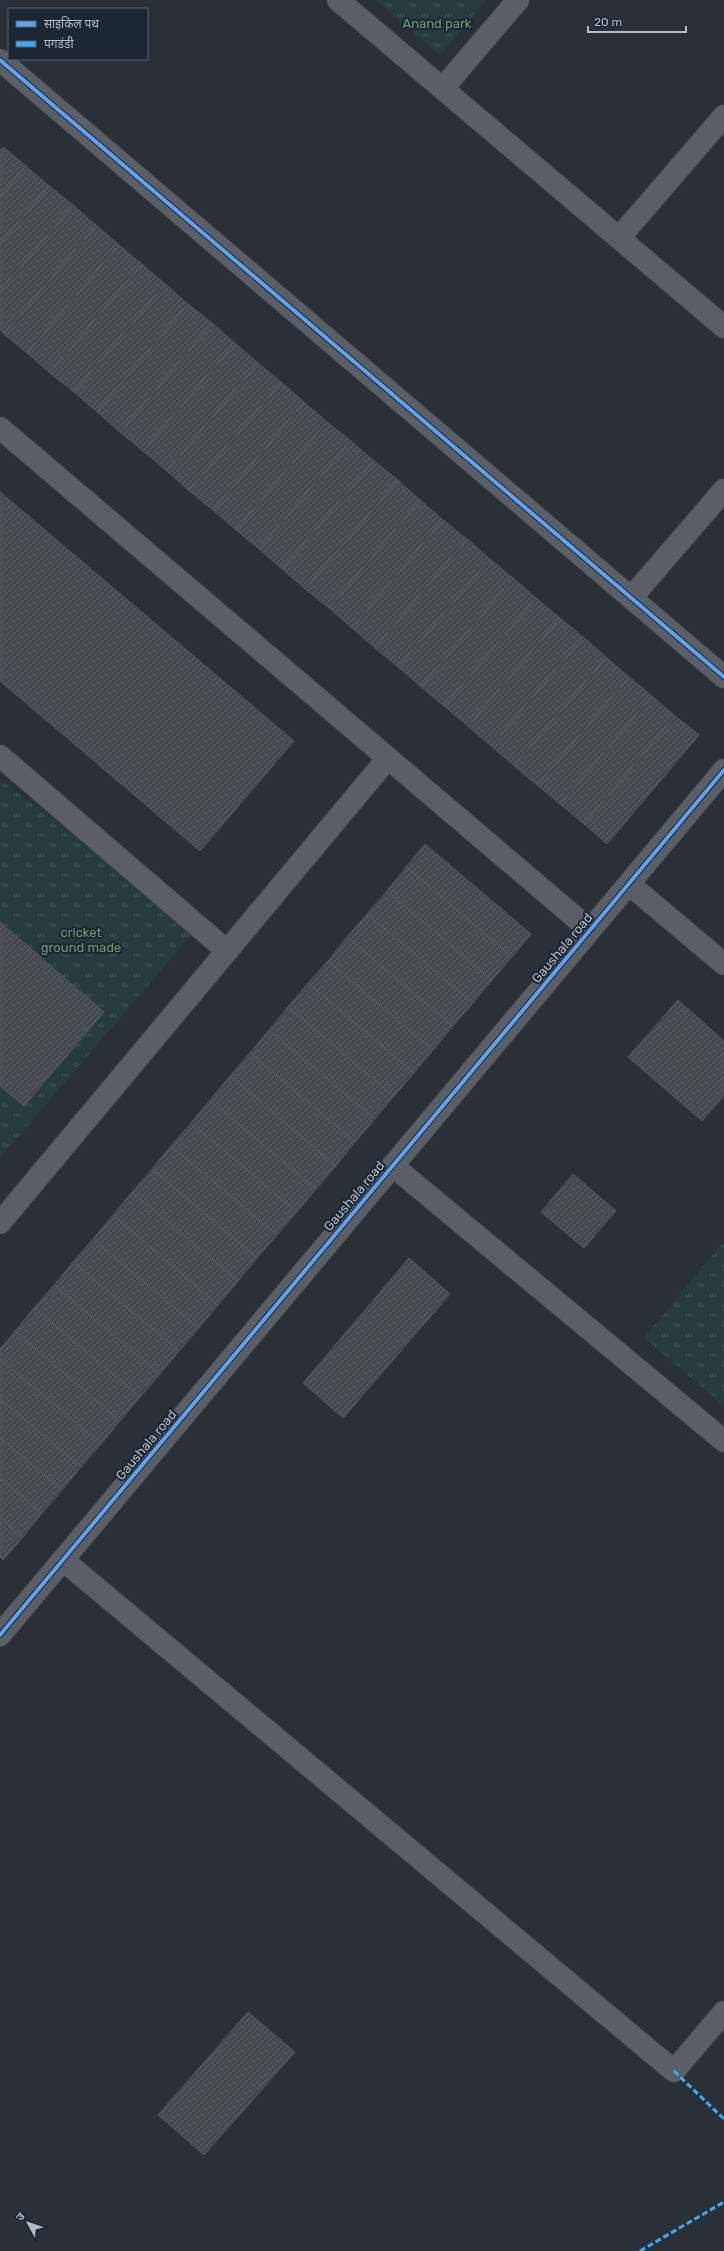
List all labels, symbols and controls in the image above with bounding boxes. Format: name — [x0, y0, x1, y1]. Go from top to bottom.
legend — [8, 8, 148, 60]
scale bar — [588, 8, 686, 34]
text: 20 m — [594, 15, 622, 29]
text: साइकिल पथ — [44, 16, 99, 31]
park label: Anand park — [402, 16, 472, 31]
text: पगडंडी — [44, 36, 74, 51]
street label: Gaushala road — [529, 910, 595, 986]
park label: cricket ground made — [41, 925, 121, 956]
street label: Gaushala road — [321, 1158, 387, 1234]
street label: Gaushala road — [113, 1407, 179, 1483]
north arrow — [8, 2203, 48, 2243]
text: उ — [14, 2210, 28, 2224]

